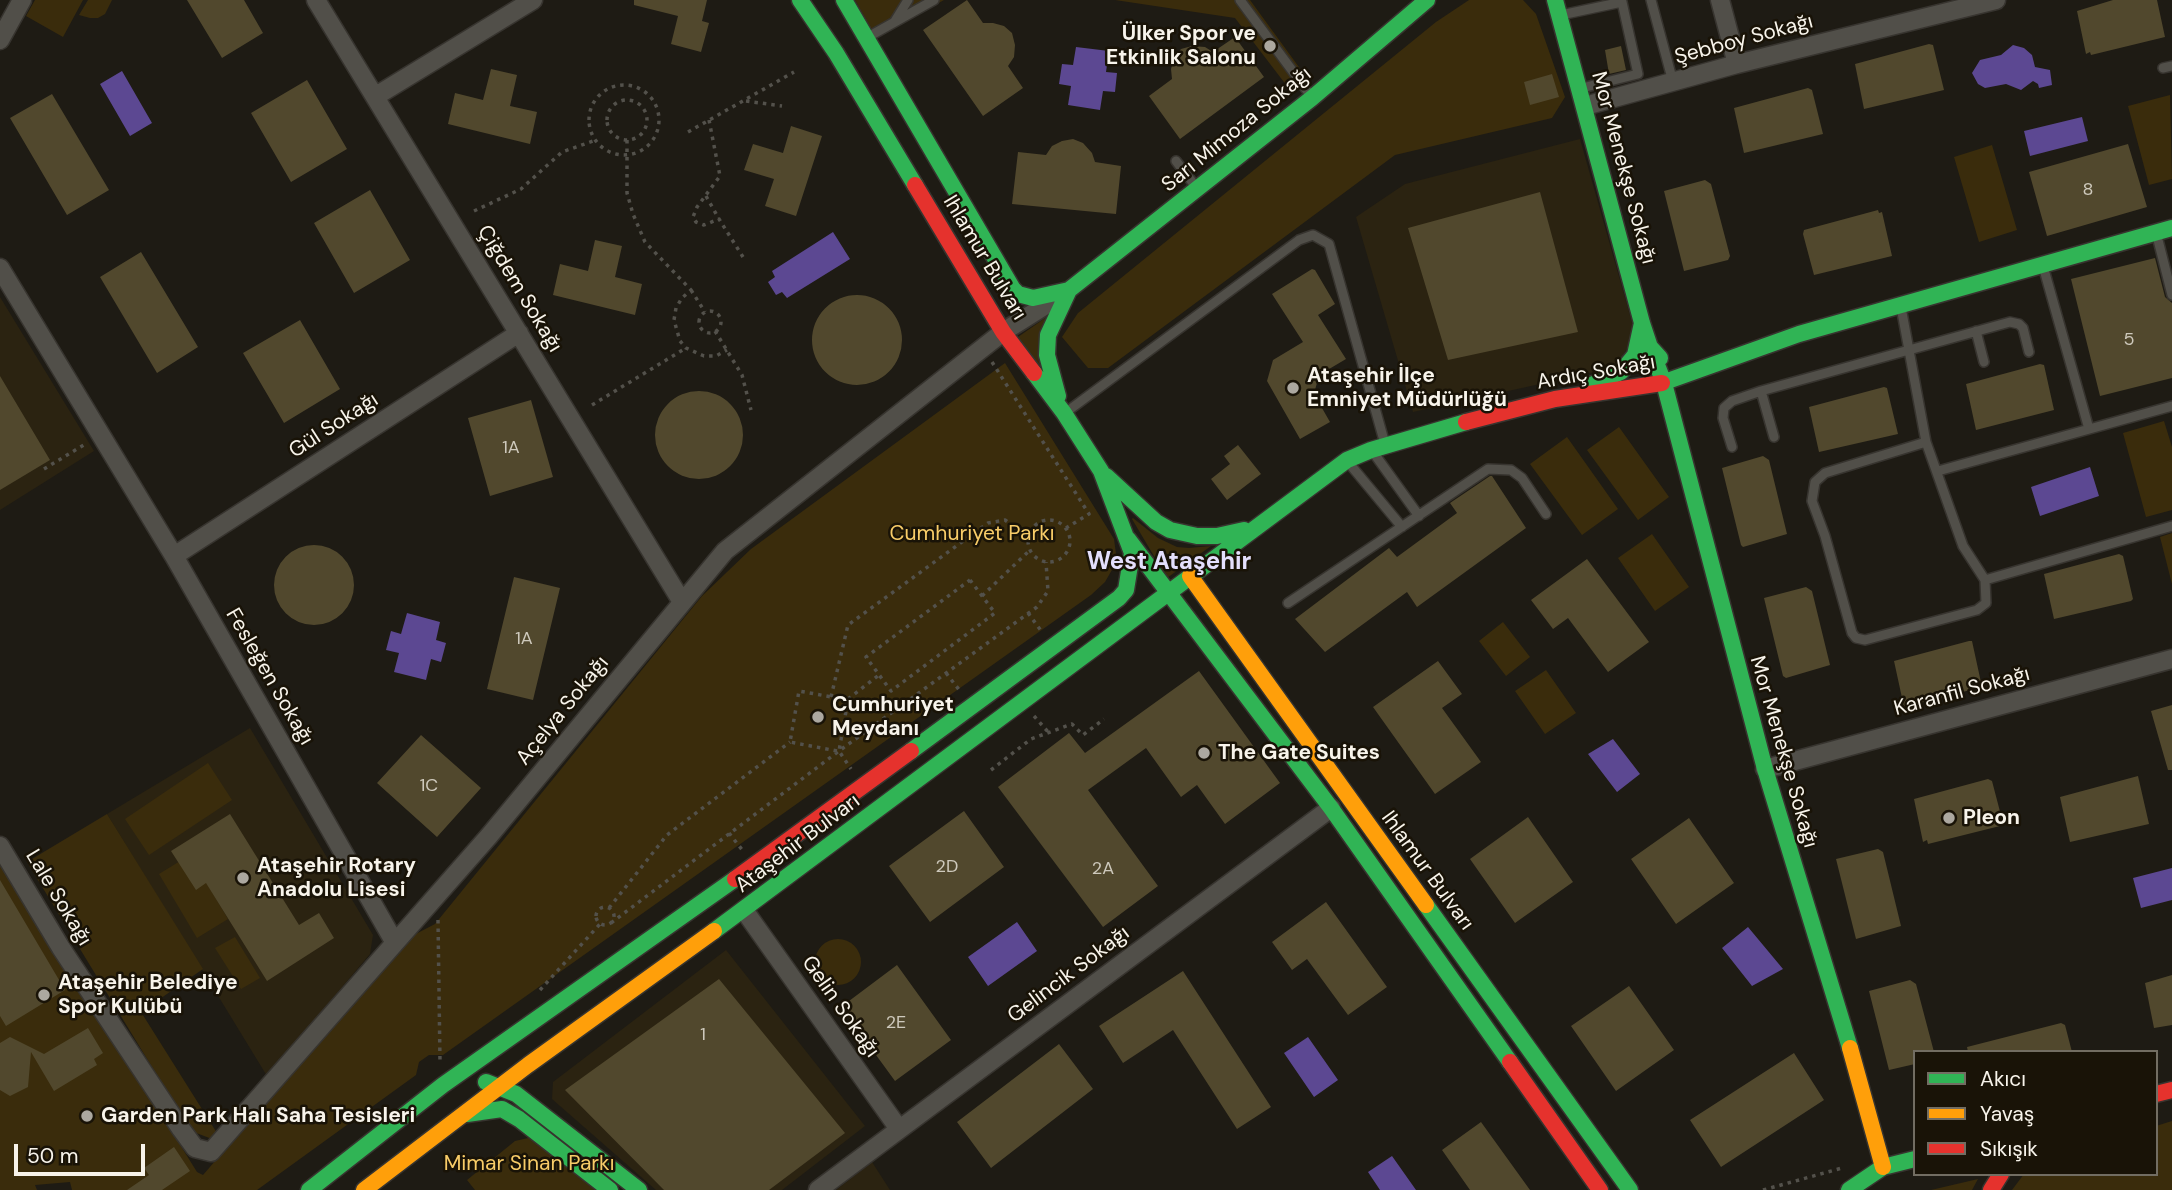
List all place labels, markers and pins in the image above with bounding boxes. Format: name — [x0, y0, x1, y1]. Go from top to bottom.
place label: Ülker Spor ve Etkinlik Salonu — [1106, 21, 1256, 71]
marker: Ülker Spor ve Etkinlik Salonu — [1262, 38, 1278, 54]
place label: Ataşehir İlçe Emniyet Müdürlüğü — [1307, 363, 1507, 413]
marker: Ataşehir İlçe Emniyet Müdürlüğü — [1285, 380, 1301, 396]
place label: Cumhuriyet Meydanı — [832, 692, 954, 742]
marker: Cumhuriyet Meydanı — [810, 709, 826, 725]
place label: The Gate Suites — [1218, 740, 1380, 766]
marker: The Gate Suites — [1196, 745, 1212, 761]
place label: Pleon — [1963, 805, 2020, 831]
marker: Pleon — [1941, 810, 1957, 826]
place label: Ataşehir Rotary Anadolu Lisesi — [257, 853, 416, 903]
marker: Ataşehir Rotary Anadolu Lisesi — [235, 870, 251, 886]
place label: Ataşehir Belediye Spor Kulübü — [58, 970, 238, 1020]
marker: Ataşehir Belediye Spor Kulübü — [36, 987, 52, 1003]
place label: Garden Park Halı Saha Tesisleri — [101, 1103, 415, 1129]
marker: Garden Park Halı Saha Tesisleri — [79, 1108, 95, 1124]

